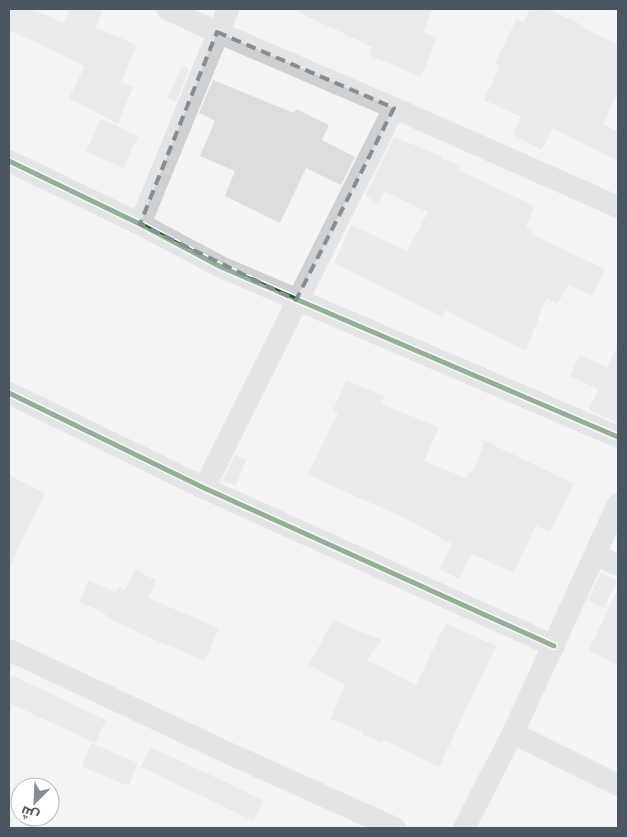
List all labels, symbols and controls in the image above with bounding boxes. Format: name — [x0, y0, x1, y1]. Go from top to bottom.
north arrow — [10, 777, 60, 827]
text: ش — [18, 802, 42, 826]

